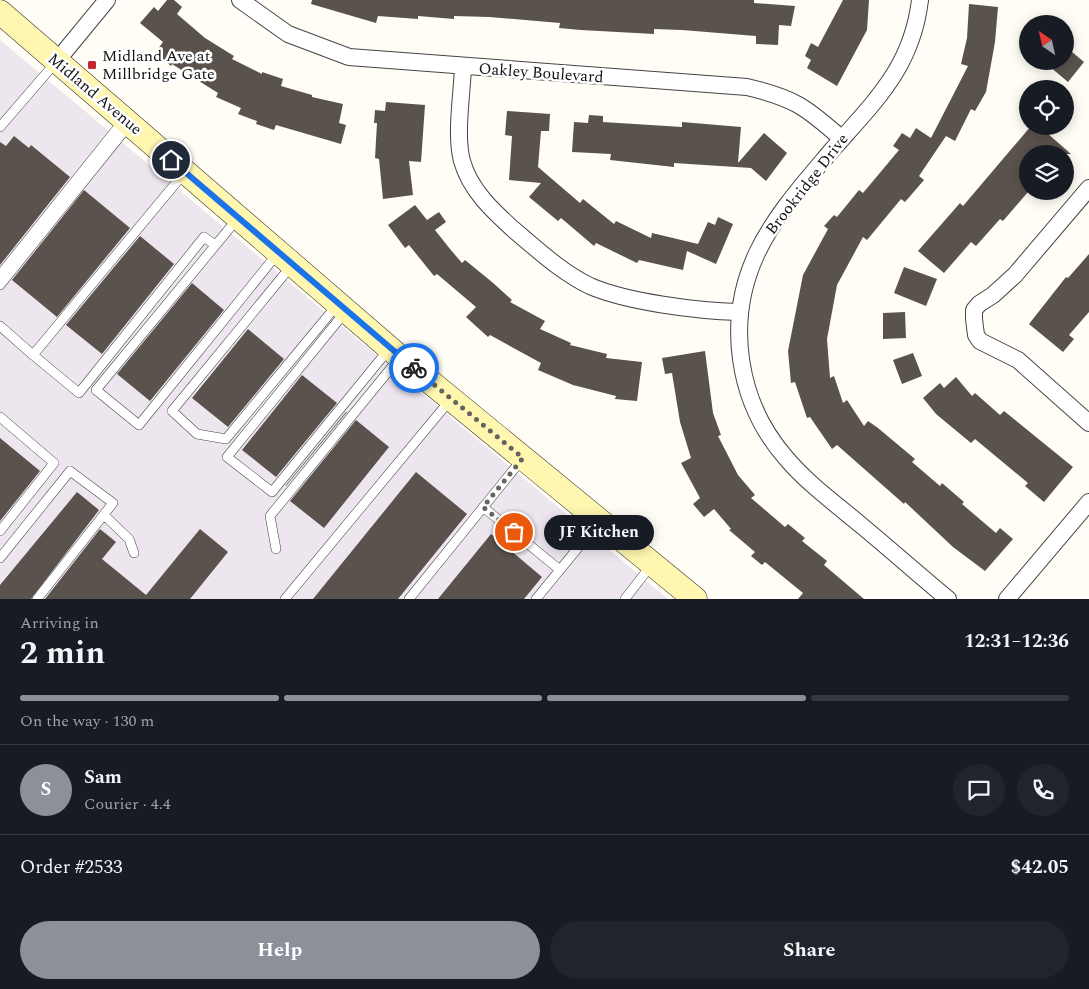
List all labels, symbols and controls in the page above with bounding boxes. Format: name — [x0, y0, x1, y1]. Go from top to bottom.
north arrow — [1019, 15, 1074, 70]
map controls — [1019, 15, 1074, 200]
place label: Midland Ave at Millbridge Gate — [102, 44, 215, 86]
street label: Midland Avenue — [43, 47, 147, 141]
street label: Oakley Boulevard — [478, 57, 604, 89]
marker: Midland Ave at Millbridge Gate — [86, 59, 98, 71]
button: locate — [1019, 80, 1074, 135]
street label: Brookridge Drive — [760, 128, 854, 240]
pin — [150, 139, 192, 181]
button: layers — [1019, 145, 1074, 200]
icon: home — [157, 146, 185, 174]
courier — [389, 343, 439, 393]
icon: bike — [400, 354, 428, 382]
pin — [493, 511, 535, 553]
callout: JF Kitchen — [544, 514, 654, 550]
icon: bag — [500, 518, 528, 546]
text: JF Kitchen — [559, 520, 639, 544]
text: Arriving in — [20, 611, 99, 635]
text: 12:31–12:36 — [964, 627, 1069, 656]
text: 2 min — [20, 629, 105, 678]
text: On the way · 130 m — [20, 709, 154, 733]
text: Sam — [84, 763, 122, 792]
button: chat — [953, 764, 1005, 816]
button: phone — [1017, 764, 1069, 816]
text: S — [41, 775, 51, 804]
text: Courier · 4.4 — [84, 792, 171, 816]
text: Order #2533 — [20, 853, 123, 882]
text: $42.05 — [1011, 853, 1069, 882]
button: Help — [20, 921, 540, 979]
button: Share — [550, 921, 1069, 979]

